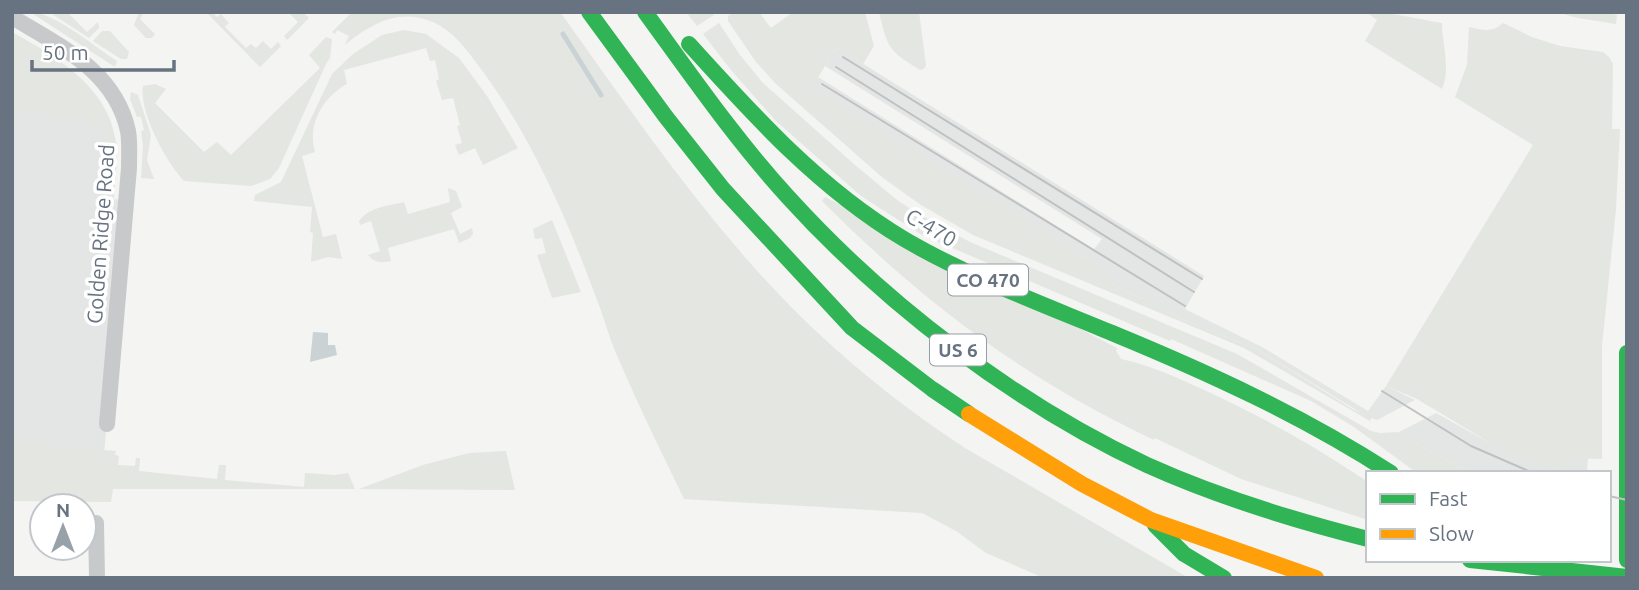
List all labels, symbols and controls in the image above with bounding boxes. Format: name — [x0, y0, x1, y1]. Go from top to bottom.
scale bar — [32, 28, 173, 72]
text: 50 m — [42, 40, 89, 64]
street label: Golden Ridge Road — [82, 143, 118, 324]
street label: C-470 — [902, 203, 961, 251]
road number: CO 470 — [948, 264, 1028, 296]
road number: US 6 — [930, 334, 986, 366]
legend — [1366, 471, 1611, 562]
text: Fast — [1429, 486, 1467, 510]
north arrow — [28, 492, 98, 562]
text: N — [56, 499, 70, 521]
text: Slow — [1429, 521, 1474, 545]

